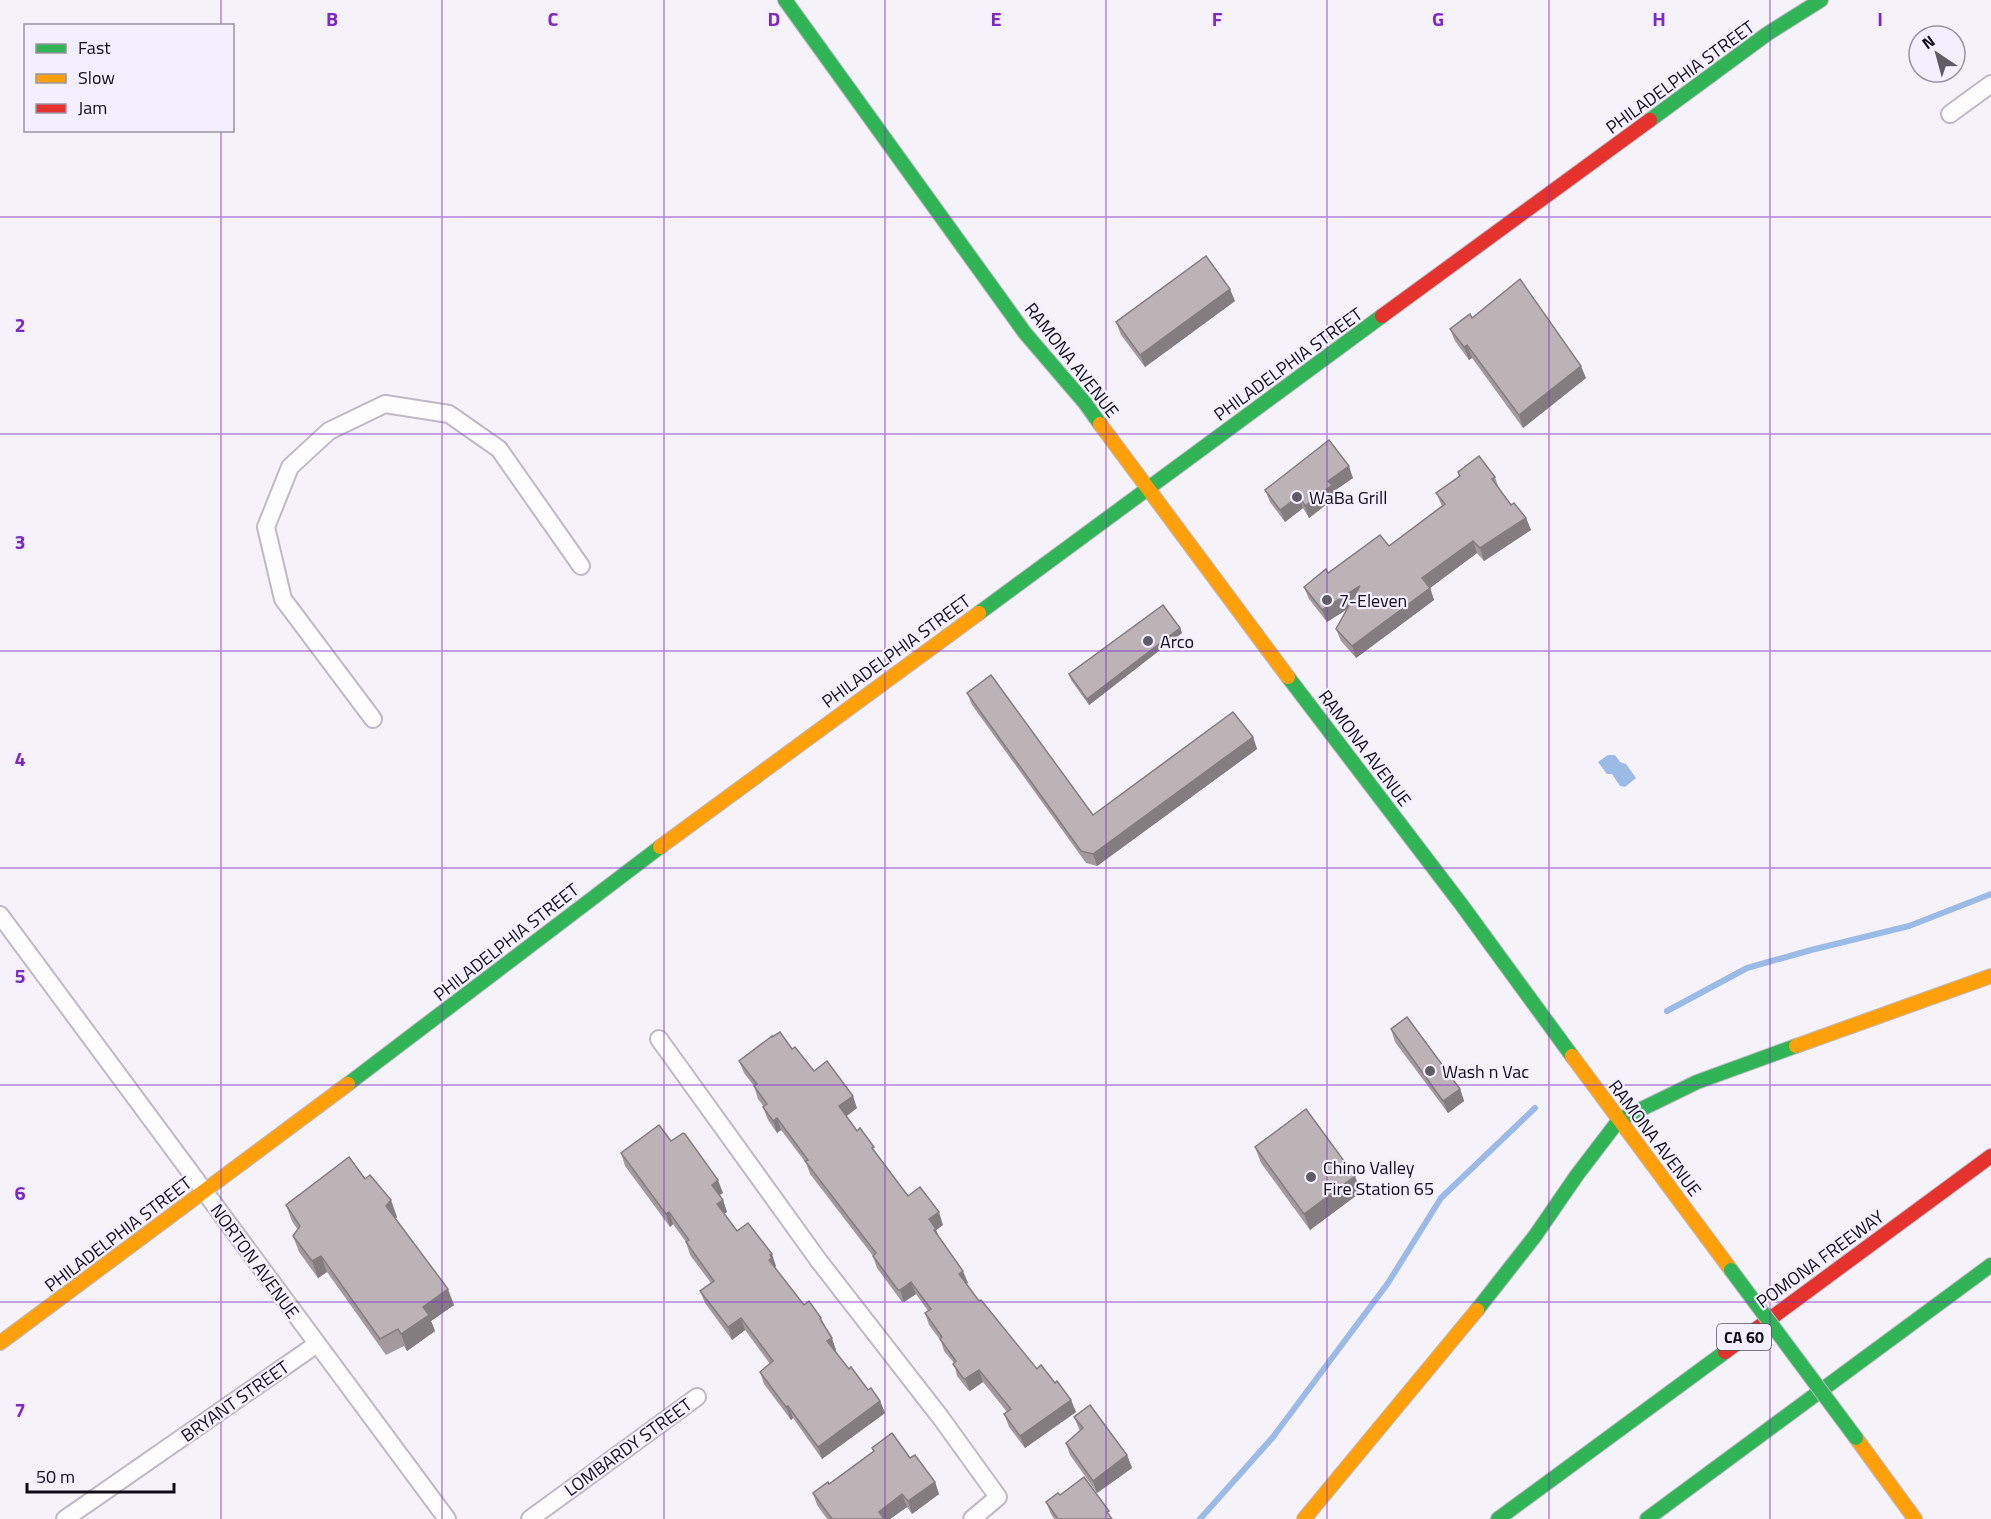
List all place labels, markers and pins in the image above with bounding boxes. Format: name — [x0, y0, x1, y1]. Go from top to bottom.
place label: WaBa Grill — [1309, 484, 1387, 511]
marker: WaBa Grill — [1290, 490, 1304, 504]
place label: 7-Eleven — [1339, 587, 1407, 614]
marker: 7-Eleven — [1320, 593, 1334, 607]
place label: Arco — [1160, 628, 1194, 655]
marker: Arco — [1141, 634, 1155, 648]
place label: Wash n Vac — [1442, 1058, 1529, 1085]
marker: Wash n Vac — [1423, 1064, 1437, 1078]
place label: Chino Valley Fire Station 65 — [1323, 1154, 1434, 1202]
marker: Chino Valley Fire Station 65 — [1304, 1170, 1318, 1184]

